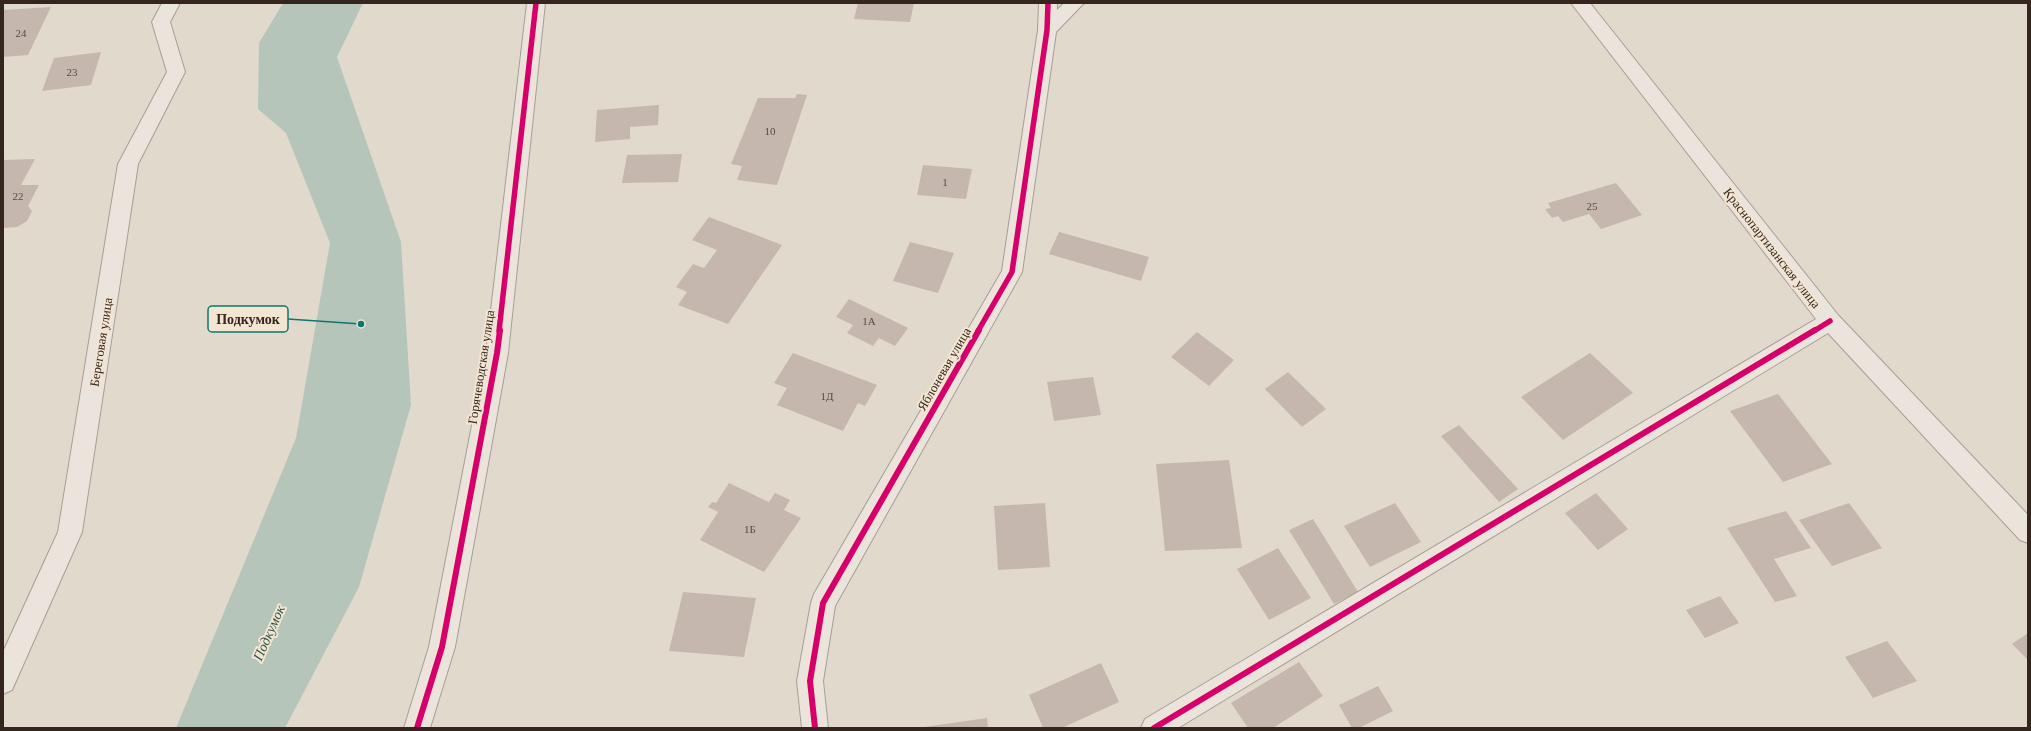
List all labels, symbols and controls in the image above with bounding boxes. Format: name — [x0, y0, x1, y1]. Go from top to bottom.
house number: 24 — [16, 27, 27, 39]
house number: 23 — [67, 66, 78, 78]
house number: 10 — [765, 125, 776, 137]
house number: 1 — [942, 176, 948, 188]
street label: Краснопартизанская улица — [1720, 185, 1824, 311]
house number: 22 — [13, 190, 24, 202]
house number: 25 — [1587, 200, 1598, 212]
street label: Береговая улица — [87, 296, 115, 388]
callout: Подкумок — [208, 306, 288, 332]
street label: Горячеводская улица — [465, 309, 497, 425]
text: Подкумок — [216, 312, 281, 327]
house number: 1А — [862, 315, 876, 327]
street label: Яблоневая улица — [914, 324, 974, 413]
house number: 1Д — [820, 390, 834, 402]
house number: 1Б — [744, 523, 756, 535]
water label: Подкумок — [250, 603, 288, 664]

